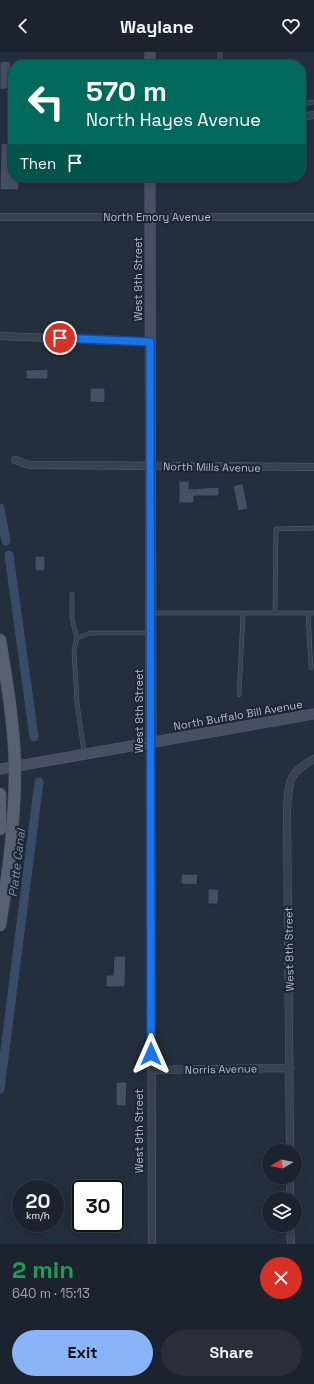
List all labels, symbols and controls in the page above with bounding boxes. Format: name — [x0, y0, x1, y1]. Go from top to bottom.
icon: back — [12, 15, 34, 37]
text: Waylane — [120, 15, 194, 38]
icon: heart — [280, 15, 302, 37]
text: 570 m — [86, 73, 167, 109]
icon: left — [20, 76, 72, 128]
text: North Hayes Avenue — [86, 108, 261, 131]
icon: arrive — [64, 152, 86, 174]
text: Then — [20, 154, 56, 173]
street label: North Emory Avenue — [103, 210, 211, 224]
street label: West 9th Street — [131, 237, 145, 321]
pin — [43, 321, 77, 355]
icon: arrive — [49, 327, 71, 349]
street label: North Mills Avenue — [163, 459, 261, 475]
street label: West 9th Street — [132, 669, 146, 753]
street label: North Buffalo Bill Avenue — [172, 697, 304, 733]
water label: Platte Canal — [5, 826, 29, 898]
street label: West 8th Street — [281, 907, 297, 991]
position arrow — [130, 1033, 172, 1075]
street label: Norris Avenue — [185, 1061, 257, 1077]
street label: West 9th Street — [132, 1089, 146, 1173]
north arrow — [262, 1144, 302, 1184]
map controls — [262, 1144, 302, 1232]
speed limit sign: 30 — [72, 1180, 124, 1232]
text: 20 — [26, 1188, 50, 1214]
button: layers — [262, 1192, 302, 1232]
text: km/h — [26, 1209, 50, 1222]
text: 2 min — [12, 1254, 74, 1285]
button: close — [260, 1257, 302, 1299]
text: 640 m · 15:13 — [12, 1285, 90, 1302]
button: Exit — [12, 1330, 153, 1376]
button: Share — [161, 1330, 302, 1376]

